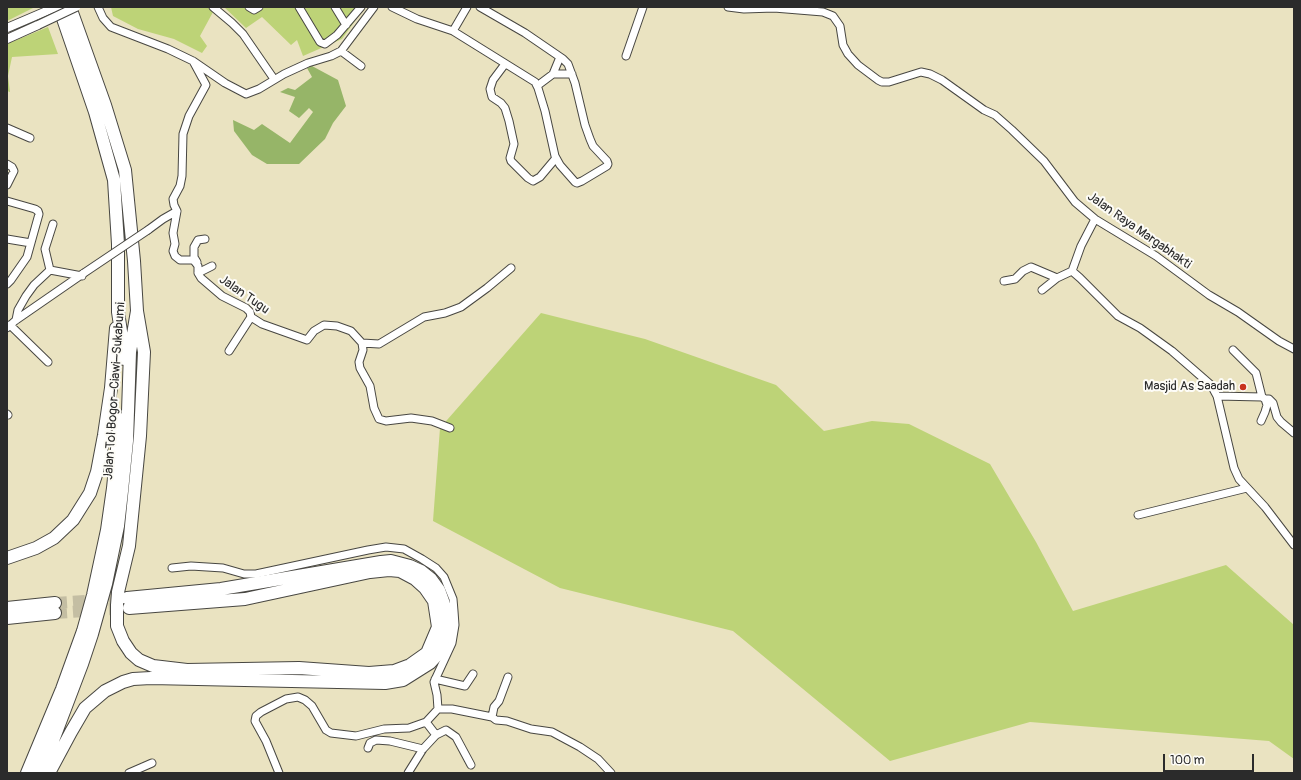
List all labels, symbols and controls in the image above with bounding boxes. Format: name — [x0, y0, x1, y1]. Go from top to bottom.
street label: Jalan Raya Margabhakti — [1084, 189, 1194, 273]
street label: Jalan Tugu — [216, 272, 272, 318]
street label: Jalan Tol Bogor–Ciawi–Sukabumi — [101, 302, 129, 480]
place label: Masjid As Saadah — [1144, 379, 1235, 395]
marker: Masjid As Saadah — [1238, 382, 1248, 392]
scale bar — [1165, 746, 1256, 772]
text: 100 m — [1170, 753, 1204, 768]

